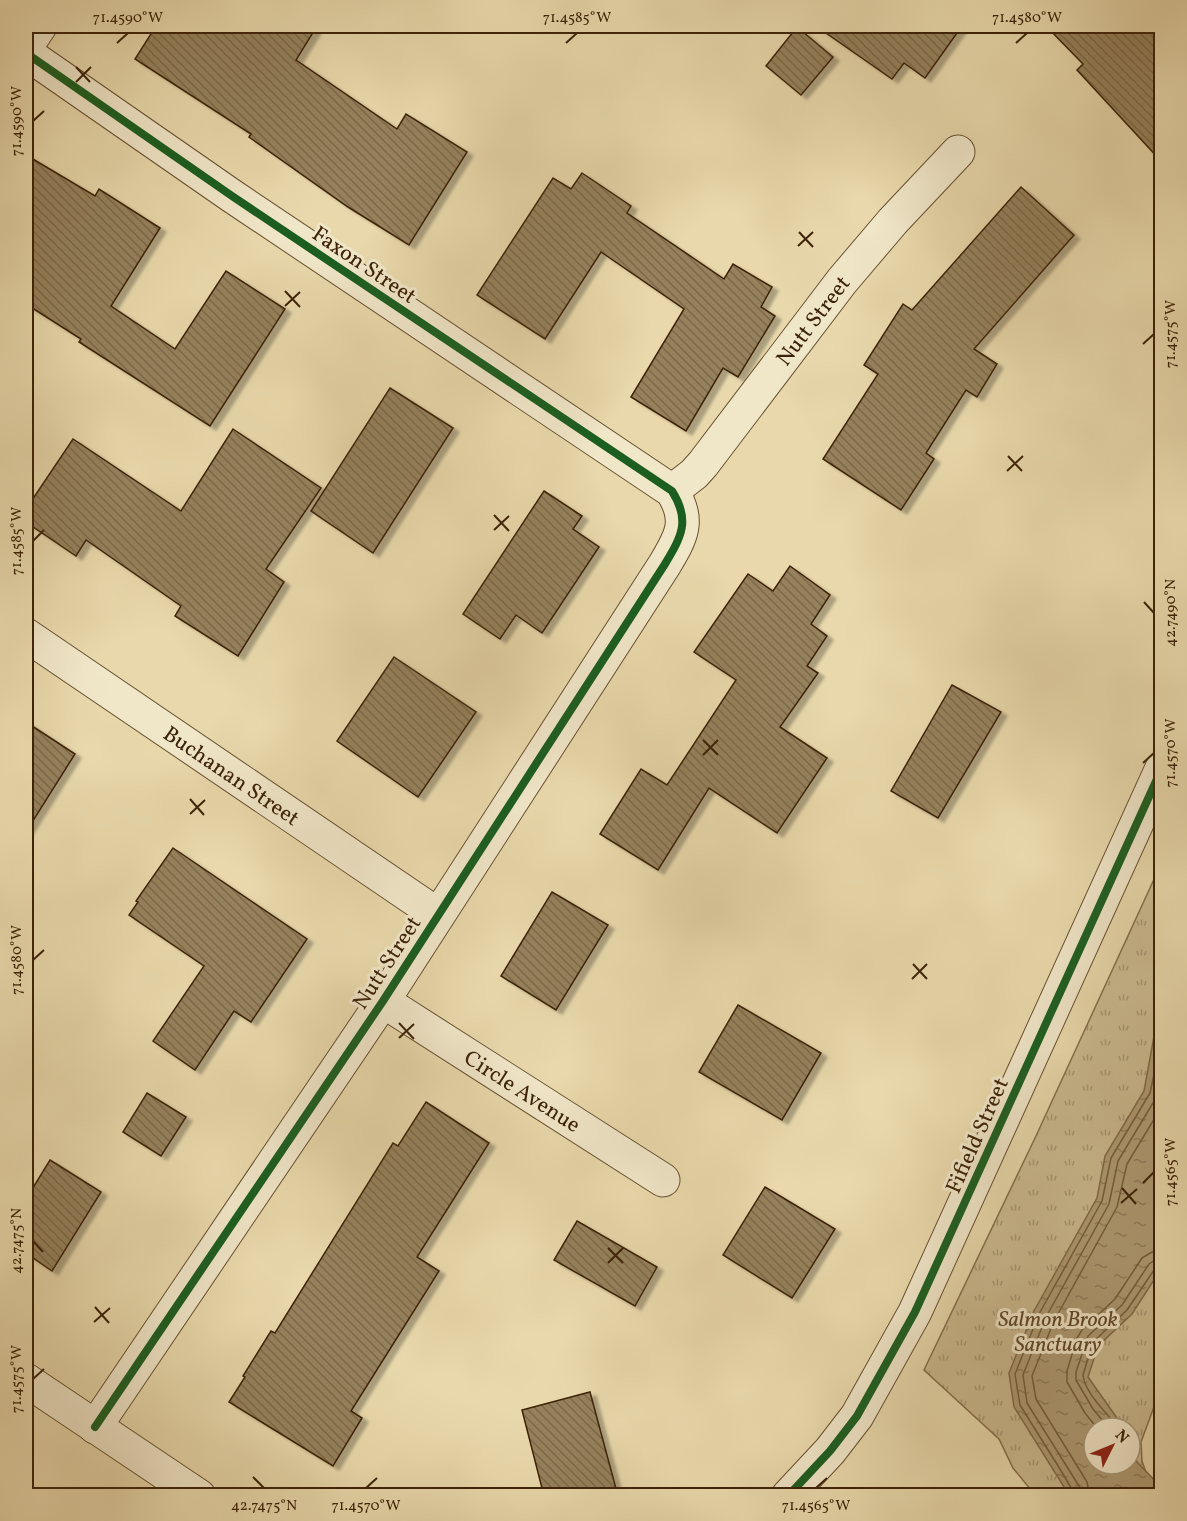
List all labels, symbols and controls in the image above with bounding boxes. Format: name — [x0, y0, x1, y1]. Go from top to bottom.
text: 71.4590°W — [93, 8, 163, 29]
text: 71.4585°W — [543, 8, 611, 29]
text: 71.4580°W — [992, 8, 1062, 29]
text: 71.4590°W — [7, 86, 28, 156]
street label: Faxon Street — [305, 220, 422, 313]
street label: Nutt Street — [770, 269, 858, 373]
text: 71.4575°W — [1161, 300, 1182, 368]
text: 71.4585°W — [7, 507, 28, 575]
text: 42.7490°N — [1161, 579, 1182, 647]
text: 71.4570°W — [1161, 718, 1182, 788]
street label: Buchanan Street — [156, 720, 305, 835]
street label: Nutt Street — [346, 910, 430, 1016]
text: 71.4580°W — [7, 925, 28, 995]
street label: Circle Avenue — [457, 1044, 586, 1141]
street label: Fifield Street — [939, 1073, 1018, 1199]
text: 71.4565°W — [1161, 1138, 1182, 1206]
text: 42.7475°N — [7, 1208, 28, 1274]
park label: Salmon Brook Sanctuary — [998, 1305, 1118, 1361]
text: 71.4575°W — [7, 1345, 28, 1413]
north arrow — [1082, 1416, 1142, 1476]
text: N — [1109, 1425, 1134, 1449]
text: 42.7475°N — [231, 1496, 297, 1517]
text: 71.4570°W — [331, 1496, 401, 1517]
text: 71.4565°W — [782, 1496, 850, 1517]

